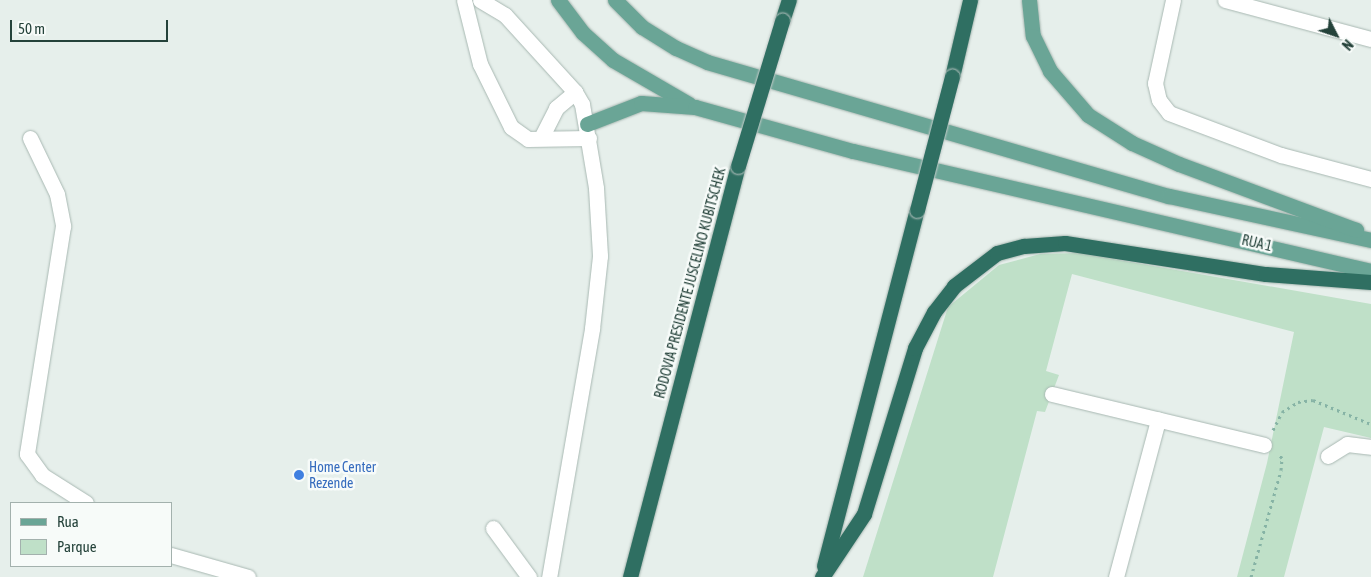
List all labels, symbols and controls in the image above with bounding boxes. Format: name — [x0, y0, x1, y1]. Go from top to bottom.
scale bar — [12, 10, 170, 42]
north arrow — [1311, 10, 1361, 60]
text: 50 m — [18, 20, 45, 37]
text: N — [1339, 36, 1356, 53]
street label: RODOVIA PRESIDENTE JUSCELINO KUBITSCHEK — [651, 166, 729, 400]
street label: RUA 1 — [1240, 231, 1274, 255]
place label: Home Center Rezende — [309, 459, 376, 492]
marker: Home Center Rezende — [293, 469, 305, 481]
legend — [10, 502, 172, 567]
text: Rua — [57, 513, 79, 530]
text: Parque — [57, 538, 97, 555]

